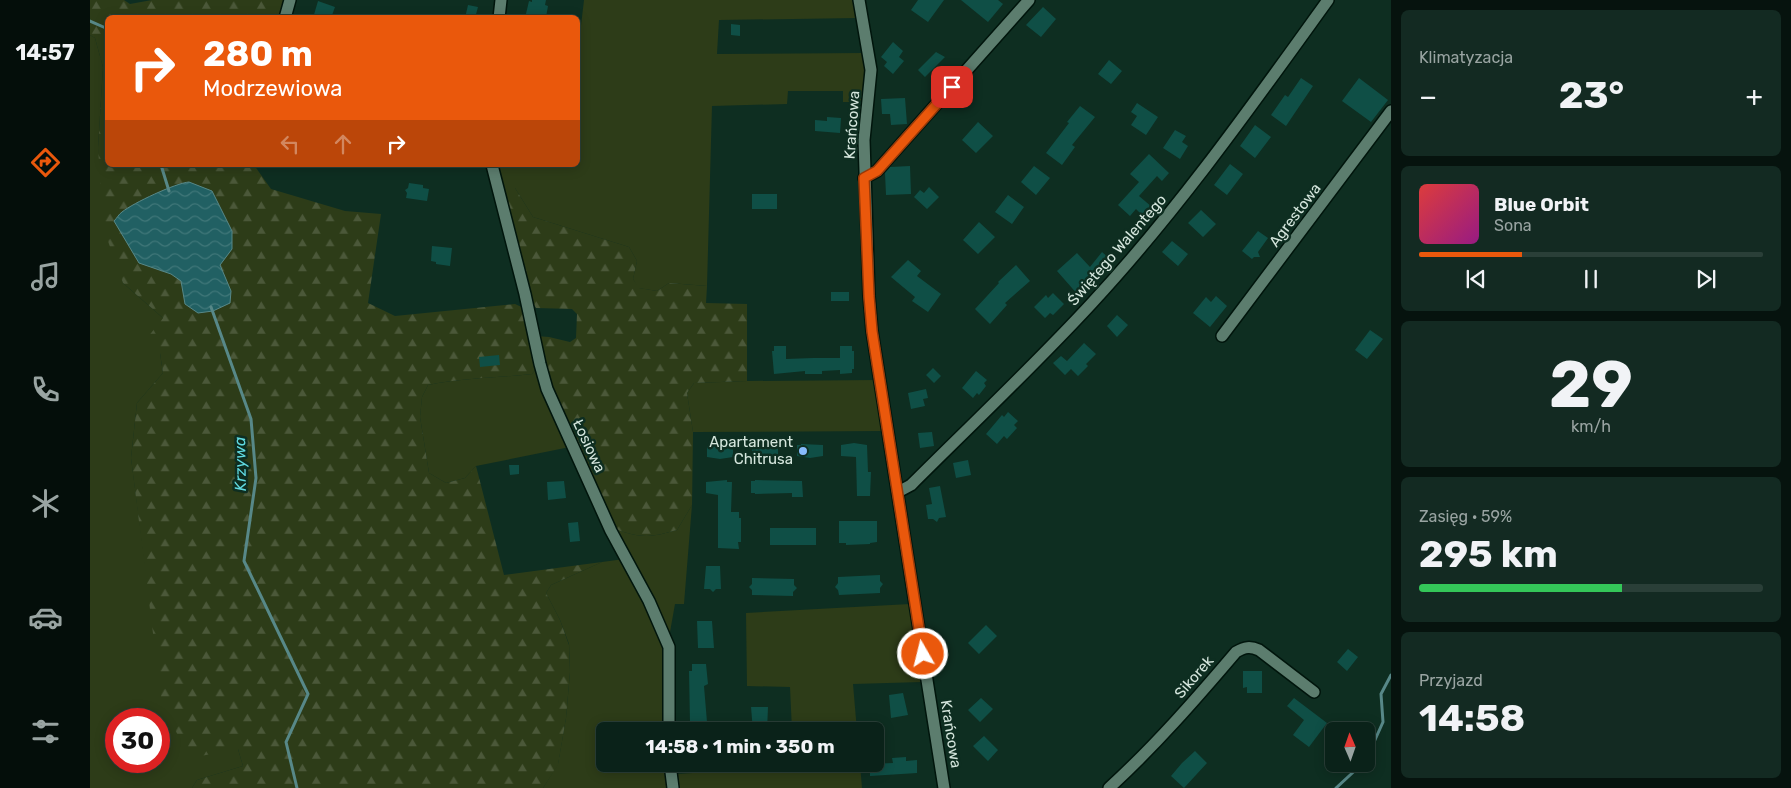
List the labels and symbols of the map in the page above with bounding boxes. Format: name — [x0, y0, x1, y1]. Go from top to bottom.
pin — [931, 66, 973, 108]
street label: Krańcowa — [841, 90, 863, 160]
street label: Agrestowa — [1265, 180, 1325, 250]
street label: Świętego Walentego — [1064, 191, 1170, 309]
street label: Łosiowa — [569, 416, 609, 476]
place label: Apartament Chitrusa — [709, 433, 793, 468]
water label: Krzywa — [230, 436, 250, 492]
marker: Apartament Chitrusa — [797, 445, 809, 457]
position arrow — [896, 627, 948, 679]
street label: Sikorek — [1171, 652, 1218, 702]
street label: Krańcowa — [937, 699, 965, 769]
speed limit sign: 30 — [105, 708, 170, 773]
north arrow — [1325, 722, 1375, 772]

